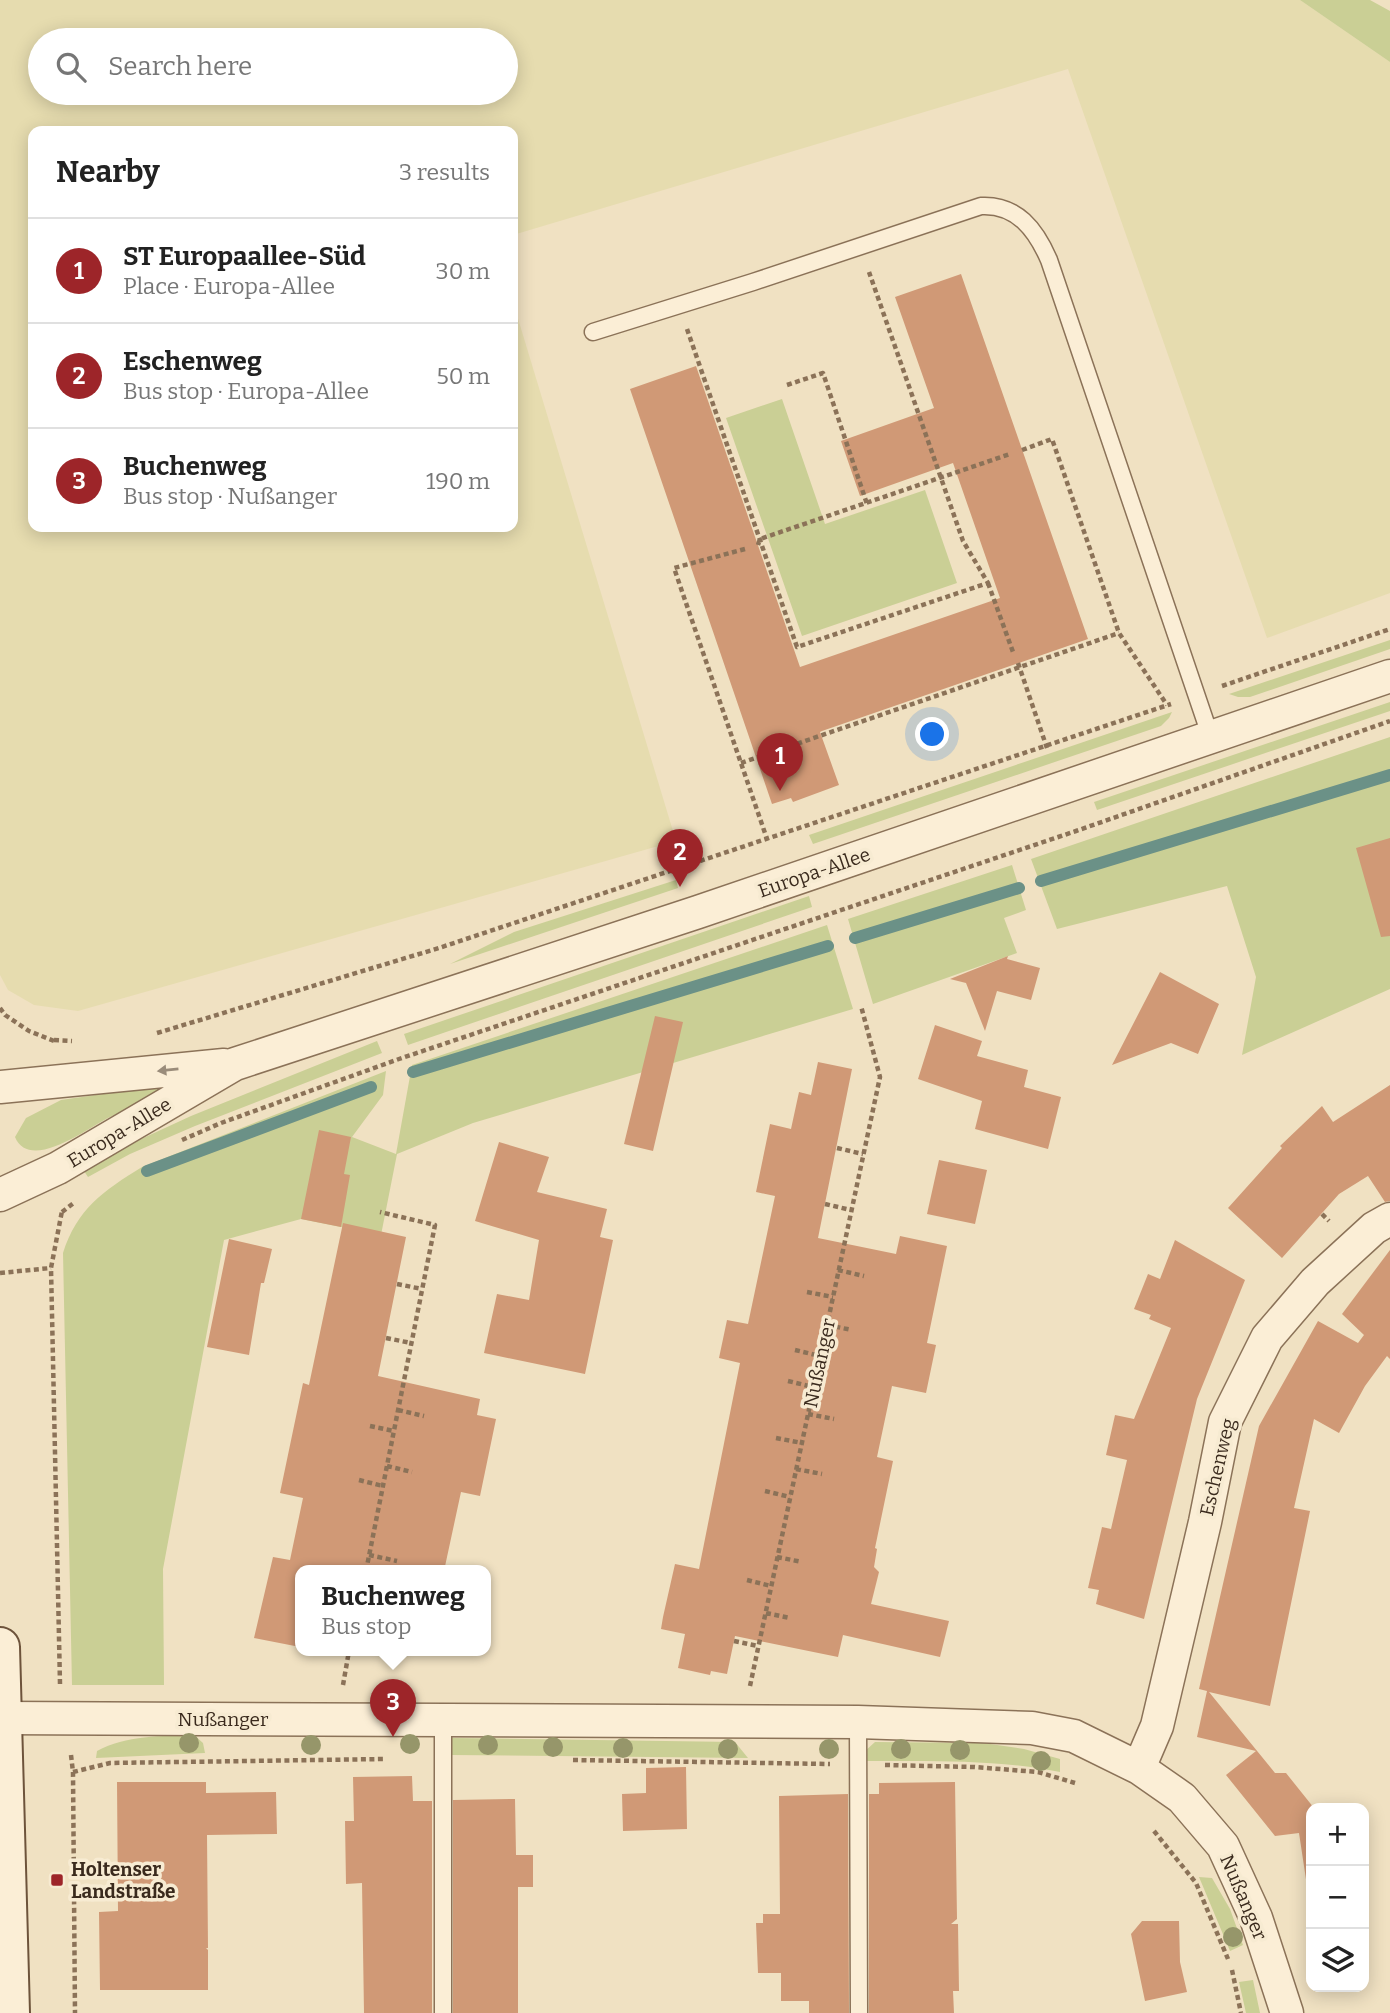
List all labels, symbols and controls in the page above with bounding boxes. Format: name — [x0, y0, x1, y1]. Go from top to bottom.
search box — [28, 28, 518, 105]
icon: search — [52, 48, 90, 86]
text: Search here — [108, 51, 252, 82]
text: Nearby — [56, 154, 160, 190]
text: 3 results — [399, 158, 490, 186]
text: ST Europaallee-Süd — [123, 241, 366, 272]
text: 1 — [74, 257, 84, 285]
text: 30 m — [436, 257, 490, 285]
text: Place · Europa-Allee — [123, 272, 335, 300]
text: Eschenweg — [123, 346, 262, 377]
text: 2 — [73, 362, 85, 390]
text: 50 m — [436, 362, 490, 390]
text: Bus stop · Europa-Allee — [123, 377, 369, 405]
text: Buchenweg — [123, 451, 267, 482]
text: 3 — [72, 467, 86, 495]
text: 190 m — [426, 467, 490, 495]
text: Bus stop · Nußanger — [123, 482, 337, 510]
your location — [915, 717, 949, 751]
pin: 1 — [757, 733, 803, 791]
pin: 2 — [657, 829, 703, 887]
street label: Europa-Allee — [755, 843, 873, 902]
one-way arrow — [156, 1065, 178, 1076]
street label: Europa-Allee — [63, 1092, 175, 1172]
street label: Nußanger — [799, 1316, 840, 1410]
street label: Eschenweg — [1195, 1416, 1240, 1518]
popup — [295, 1565, 491, 1656]
text: Buchenweg — [321, 1581, 465, 1612]
text: Bus stop — [321, 1612, 411, 1640]
pin: 3 — [370, 1679, 416, 1737]
street label: Nußanger — [178, 1708, 269, 1731]
map controls — [1306, 1803, 1369, 1992]
button: + — [1306, 1803, 1369, 1866]
street label: Nußanger — [1215, 1851, 1272, 1944]
place label: Holtenser Landstraße — [71, 1858, 175, 1903]
button: − — [1306, 1866, 1369, 1929]
marker: Holtenser Landstraße — [49, 1872, 65, 1888]
button: layers — [1306, 1929, 1369, 1992]

